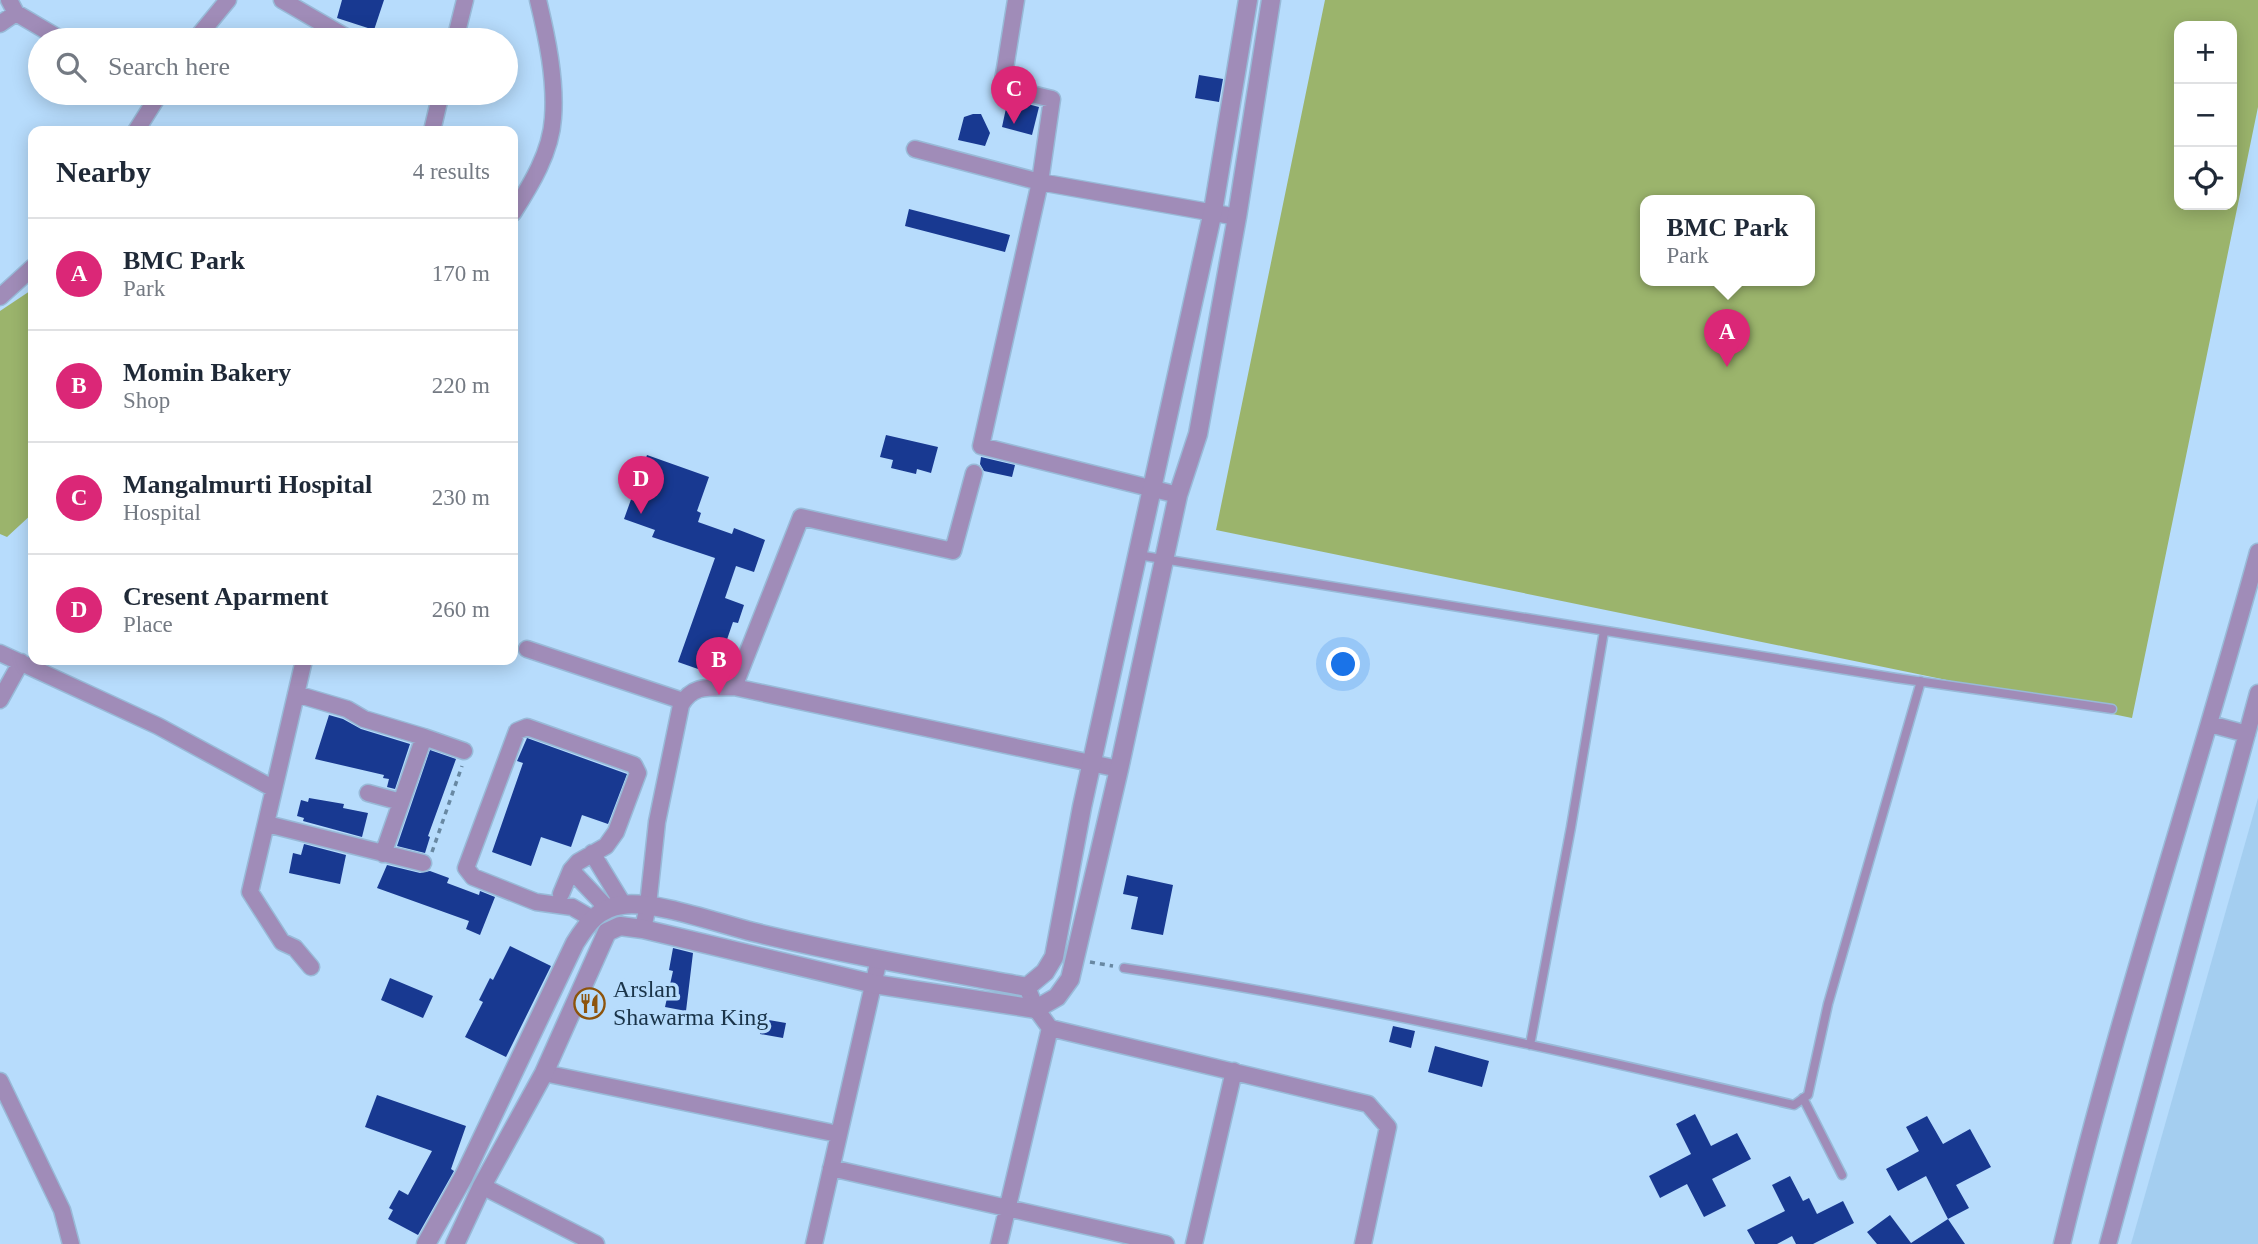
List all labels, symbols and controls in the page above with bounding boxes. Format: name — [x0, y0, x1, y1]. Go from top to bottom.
map controls — [2174, 21, 2237, 210]
button: + — [2174, 21, 2237, 84]
search box — [28, 28, 518, 105]
icon: search — [52, 48, 90, 86]
text: Search here — [108, 52, 230, 81]
pin: C — [991, 66, 1037, 124]
button: − — [2174, 84, 2237, 147]
button: locate — [2174, 147, 2237, 210]
text: Nearby — [56, 155, 151, 188]
text: 4 results — [413, 159, 490, 184]
popup — [1640, 195, 1815, 286]
text: BMC Park — [1666, 213, 1789, 242]
text: Park — [1666, 243, 1709, 268]
text: BMC Park — [123, 246, 245, 275]
text: A — [71, 261, 87, 286]
text: 170 m — [432, 261, 490, 286]
text: Park — [123, 276, 165, 301]
pin: A — [1704, 309, 1750, 367]
text: Momin Bakery — [123, 358, 291, 387]
text: B — [71, 373, 87, 398]
text: 220 m — [432, 373, 490, 398]
text: Shop — [123, 388, 170, 413]
pin: D — [618, 456, 664, 514]
text: Mangalmurti Hospital — [123, 470, 372, 499]
text: C — [71, 485, 87, 510]
text: 230 m — [432, 485, 490, 510]
text: Hospital — [123, 500, 201, 525]
text: Cresent Aparment — [123, 582, 328, 611]
text: D — [71, 597, 87, 622]
text: 260 m — [432, 597, 490, 622]
text: Place — [123, 612, 173, 637]
pin: B — [696, 637, 742, 695]
your location — [1326, 647, 1360, 681]
place label: Arslan Shawarma King — [613, 976, 768, 1030]
restaurant icon: Arslan Shawarma King — [573, 986, 607, 1020]

